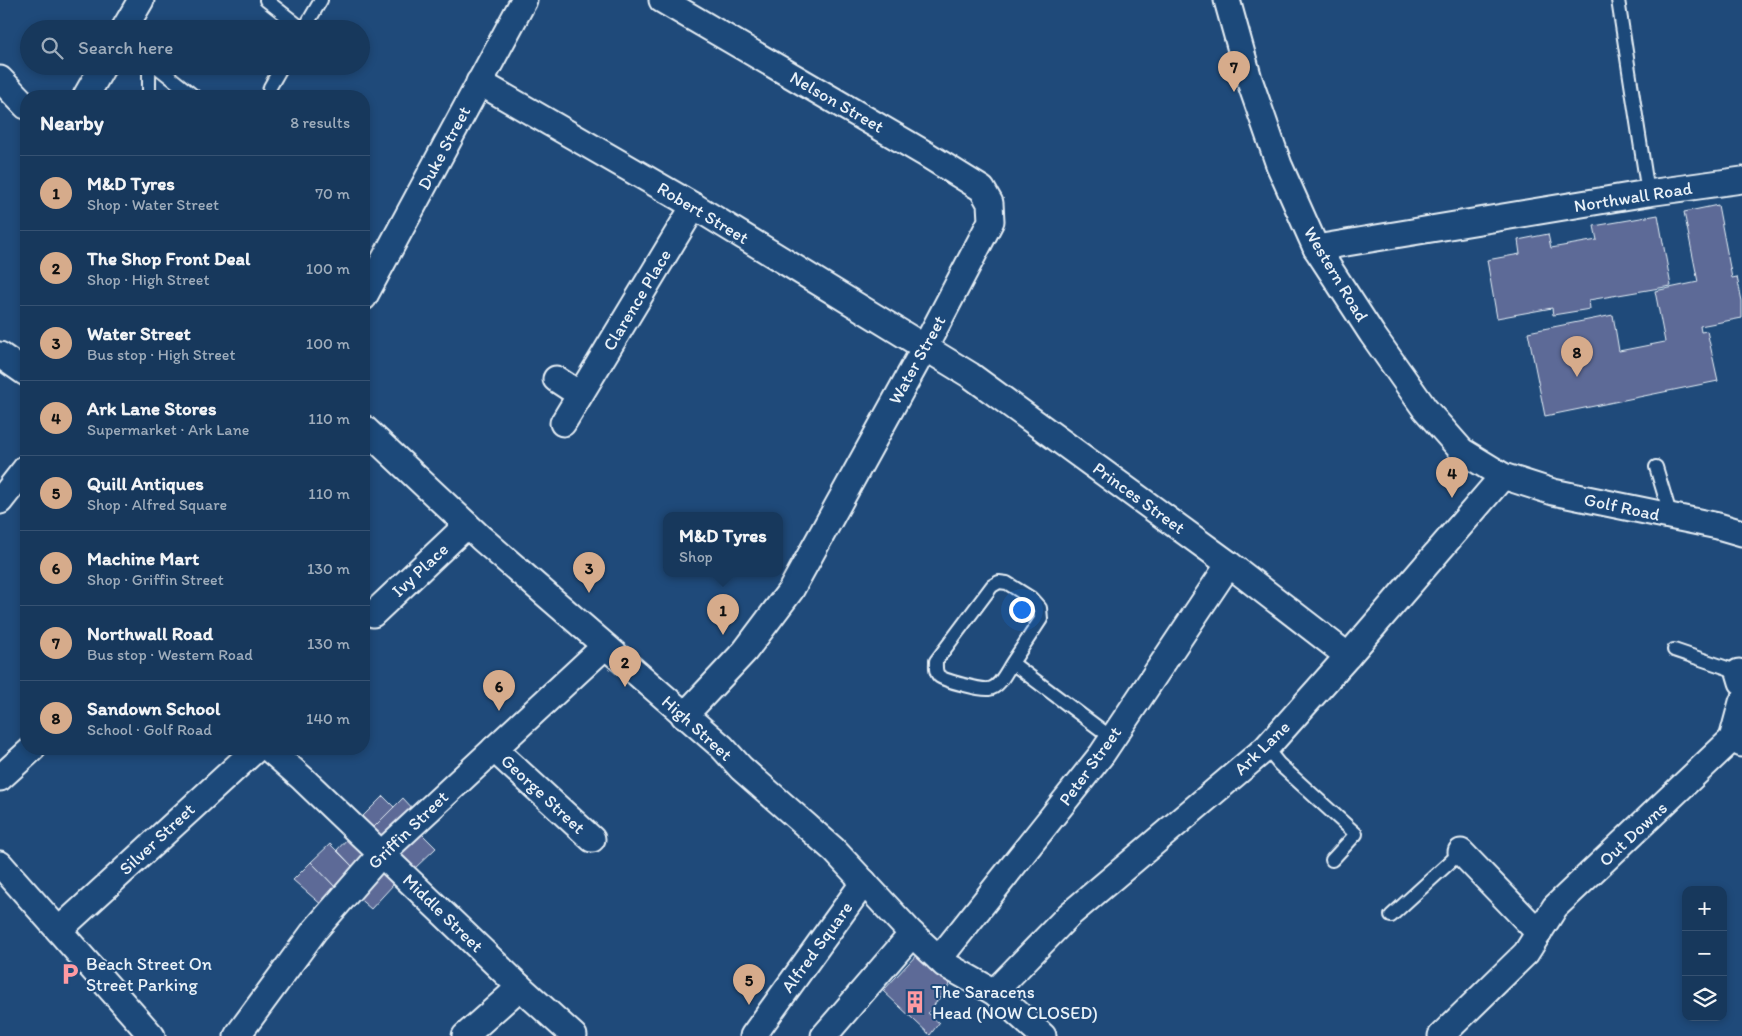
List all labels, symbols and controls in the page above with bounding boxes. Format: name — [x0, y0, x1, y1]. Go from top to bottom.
search box — [20, 20, 370, 75]
icon: search — [38, 34, 66, 62]
text: Search here — [78, 36, 173, 59]
pin: 7 — [1218, 51, 1250, 92]
street label: Nelson Street — [786, 66, 888, 138]
street label: Duke Street — [413, 102, 475, 194]
text: Nearby — [40, 110, 104, 135]
text: 8 results — [290, 113, 350, 132]
text: M&D Tyres — [87, 172, 175, 195]
street label: Robert Street — [653, 177, 753, 249]
street label: Northwall Road — [1572, 177, 1694, 217]
text: 1 — [52, 184, 60, 203]
text: 70 m — [315, 184, 350, 203]
text: Shop · Water Street — [87, 195, 219, 214]
street label: Western Road — [1299, 222, 1373, 326]
street label: Clarence Place — [598, 245, 676, 355]
text: The Shop Front Deal — [87, 247, 250, 270]
text: 2 — [52, 259, 60, 278]
text: 100 m — [306, 259, 350, 278]
text: Shop · High Street — [87, 270, 209, 289]
street label: Water Street — [884, 311, 951, 408]
text: Water Street — [87, 322, 191, 345]
text: 3 — [52, 334, 60, 353]
text: 100 m — [306, 334, 350, 353]
pin: 8 — [1561, 336, 1593, 377]
text: Bus stop · High Street — [87, 345, 235, 364]
text: Ark Lane Stores — [87, 397, 217, 420]
text: 4 — [51, 409, 61, 428]
text: 110 m — [308, 409, 350, 428]
text: Supermarket · Ark Lane — [87, 420, 249, 439]
street label: Princes Street — [1089, 457, 1190, 539]
pin: 4 — [1436, 457, 1468, 498]
text: Quill Antiques — [87, 472, 204, 495]
text: 5 — [52, 484, 60, 503]
text: 110 m — [308, 484, 350, 503]
street label: Golf Road — [1582, 488, 1662, 526]
text: Shop · Alfred Square — [87, 495, 227, 514]
popup — [663, 512, 783, 577]
text: M&D Tyres — [679, 524, 767, 547]
street label: Ivy Place — [387, 538, 453, 602]
text: Machine Mart — [87, 547, 199, 570]
text: Shop — [679, 547, 713, 566]
pin: 3 — [573, 552, 605, 593]
text: 6 — [52, 559, 60, 578]
text: 130 m — [307, 559, 350, 578]
text: Shop · Griffin Street — [87, 570, 224, 589]
pin: 1 — [707, 594, 739, 635]
your location — [1009, 597, 1035, 623]
text: Northwall Road — [87, 622, 213, 645]
text: 7 — [52, 634, 60, 653]
text: 130 m — [307, 634, 350, 653]
text: Bus stop · Western Road — [87, 645, 253, 664]
pin: 2 — [609, 646, 641, 687]
pin: 6 — [483, 670, 515, 711]
street label: High Street — [657, 691, 737, 766]
text: Sandown School — [87, 697, 220, 720]
text: 8 — [52, 709, 60, 728]
text: 140 m — [306, 709, 350, 728]
street label: Ark Lane — [1229, 716, 1295, 780]
text: School · Golf Road — [87, 720, 212, 739]
street label: Peter Street — [1054, 722, 1126, 810]
street label: George Street — [496, 749, 590, 839]
street label: Griffin Street — [363, 786, 453, 874]
street label: Out Downs — [1594, 797, 1672, 871]
street label: Silver Street — [115, 798, 200, 880]
street label: Middle Street — [398, 869, 488, 957]
map controls — [1682, 886, 1727, 1021]
button: + — [1682, 886, 1727, 931]
street label: Alfred Square — [777, 897, 857, 997]
button: − — [1682, 931, 1727, 976]
place label: Beach Street On Street Parking — [86, 953, 212, 996]
parking icon: Beach Street On Street Parking — [57, 961, 83, 987]
pin: 5 — [733, 964, 765, 1005]
button: layers — [1682, 976, 1727, 1021]
place label: The Saracens Head (NOW CLOSED) — [932, 981, 1098, 1024]
building icon: The Saracens Head (NOW CLOSED) — [902, 989, 928, 1015]

